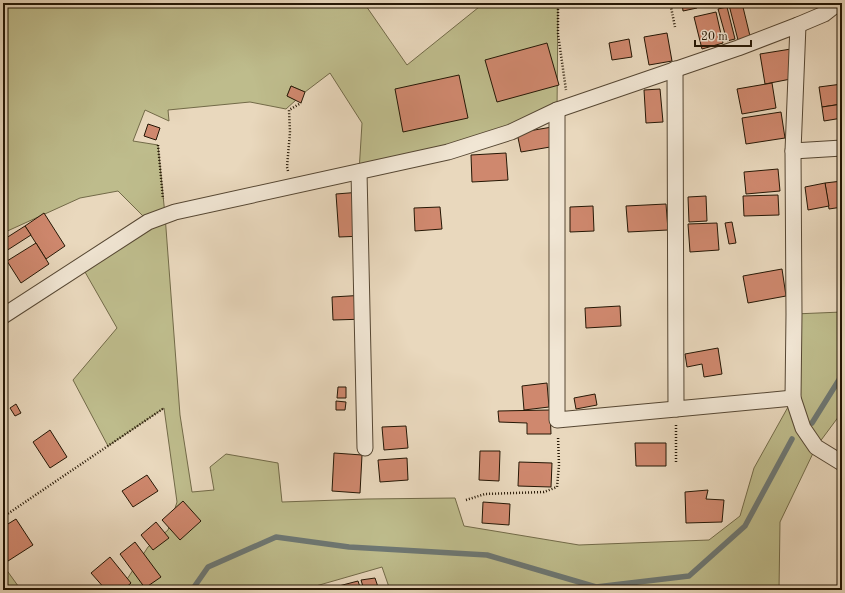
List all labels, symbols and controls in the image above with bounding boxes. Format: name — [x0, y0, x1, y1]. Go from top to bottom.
scale bar — [695, 22, 751, 48]
text: 20 m — [701, 31, 728, 43]

